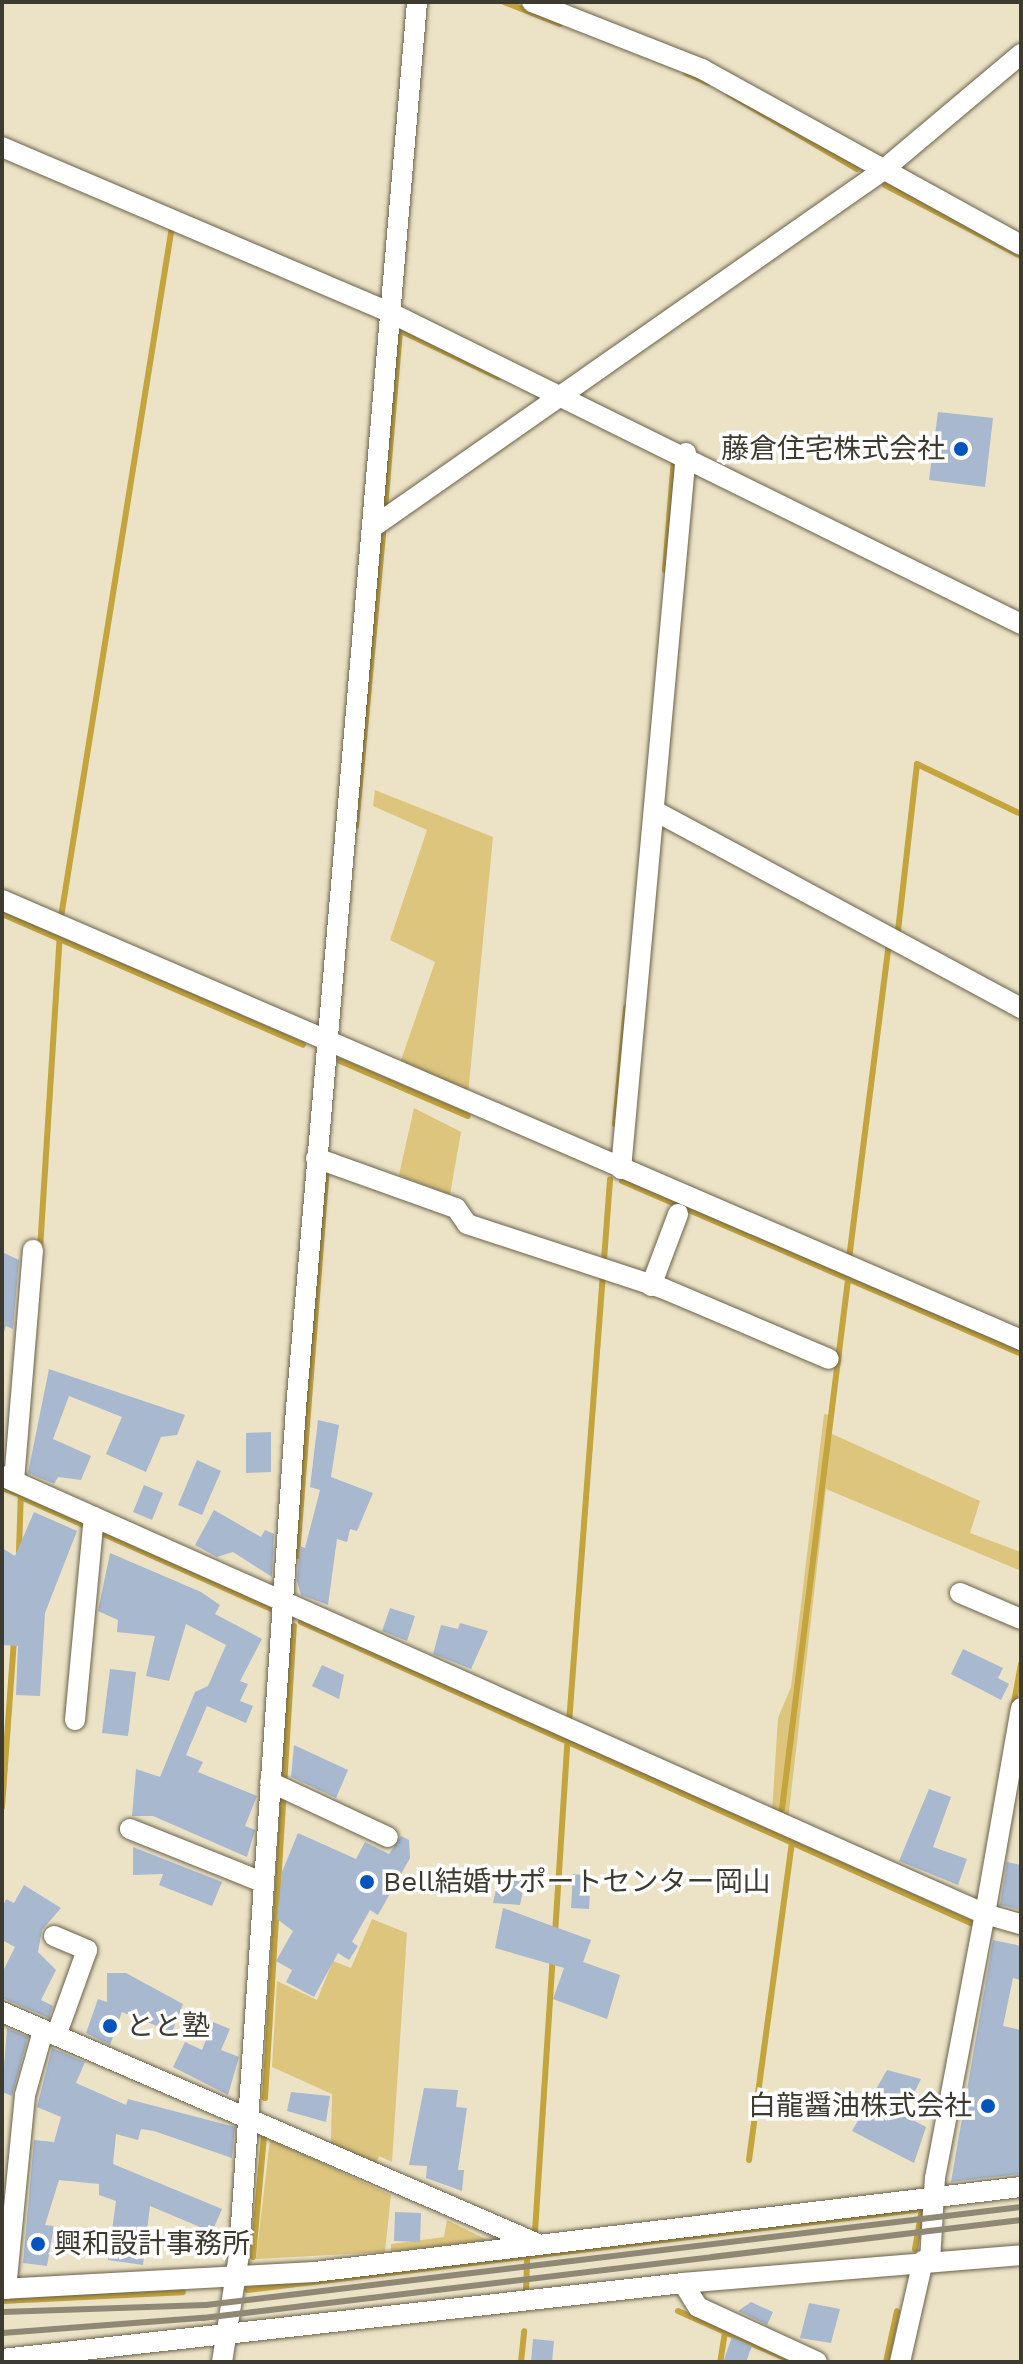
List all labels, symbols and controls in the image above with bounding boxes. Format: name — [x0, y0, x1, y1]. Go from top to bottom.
place label: 藤倉住宅株式会社 — [721, 432, 945, 466]
marker: 藤倉住宅株式会社 — [952, 440, 970, 458]
place label: Bell結婚サポートセンター岡山 — [383, 1865, 771, 1899]
marker: Bell結婚サポートセンター岡山 — [358, 1873, 376, 1891]
place label: とと塾 — [126, 2009, 210, 2043]
marker: とと塾 — [101, 2017, 119, 2035]
place label: 白龍醤油株式会社 — [748, 2089, 972, 2123]
marker: 白龍醤油株式会社 — [979, 2097, 997, 2115]
place label: 興和設計事務所 — [54, 2227, 250, 2261]
marker: 興和設計事務所 — [29, 2235, 47, 2253]

